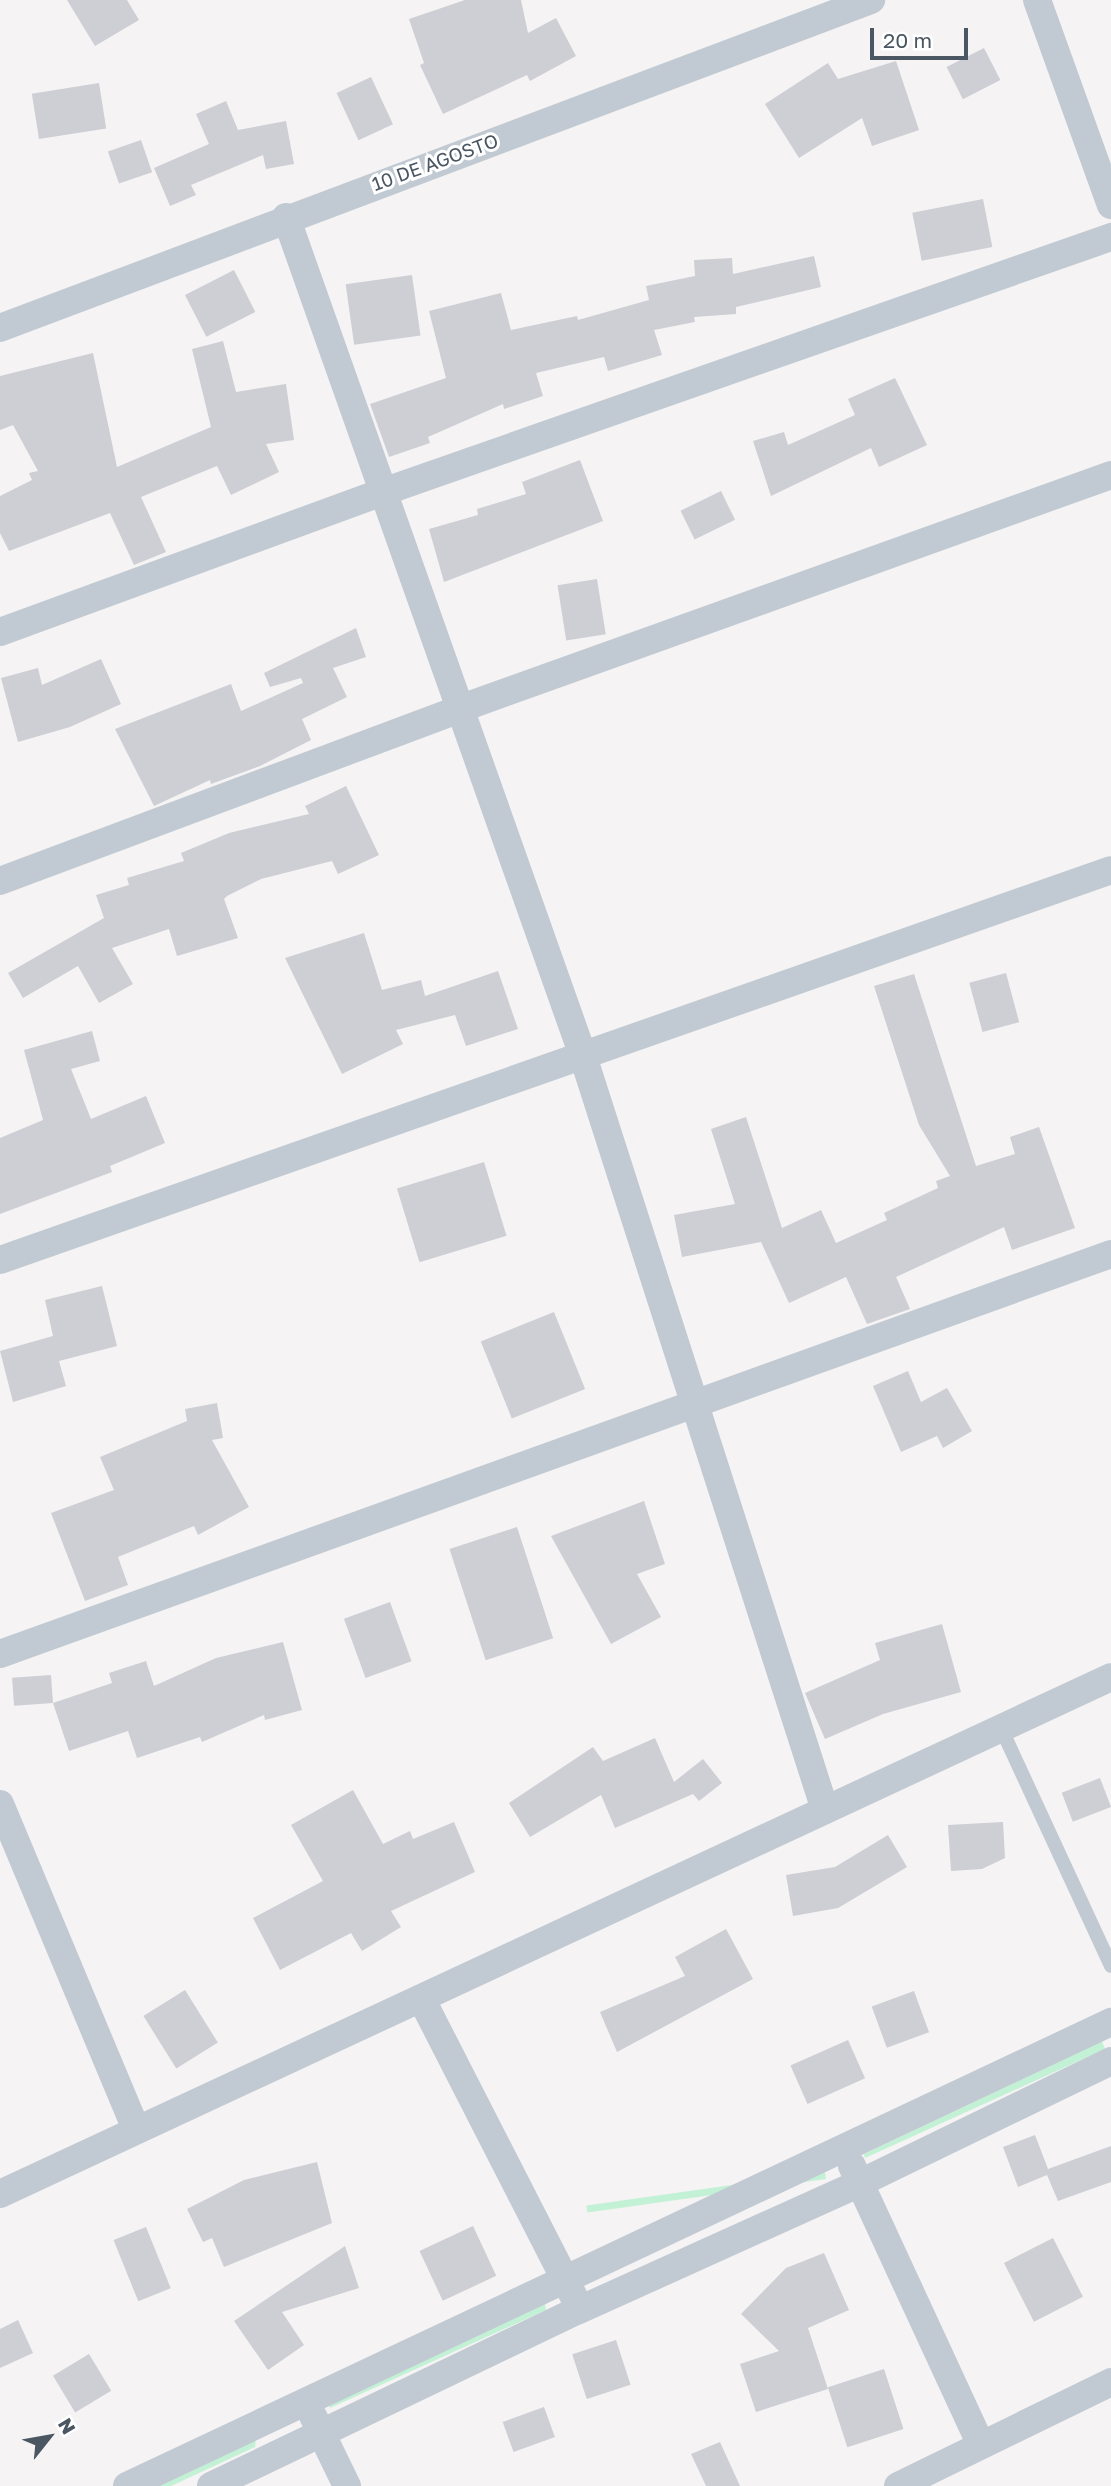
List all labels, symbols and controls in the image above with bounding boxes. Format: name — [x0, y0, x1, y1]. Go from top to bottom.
scale bar — [873, 14, 971, 58]
text: 20 m — [883, 27, 932, 53]
street label: 10 DE AGOSTO — [369, 129, 501, 195]
north arrow — [14, 2402, 84, 2472]
text: N — [54, 2414, 81, 2438]

